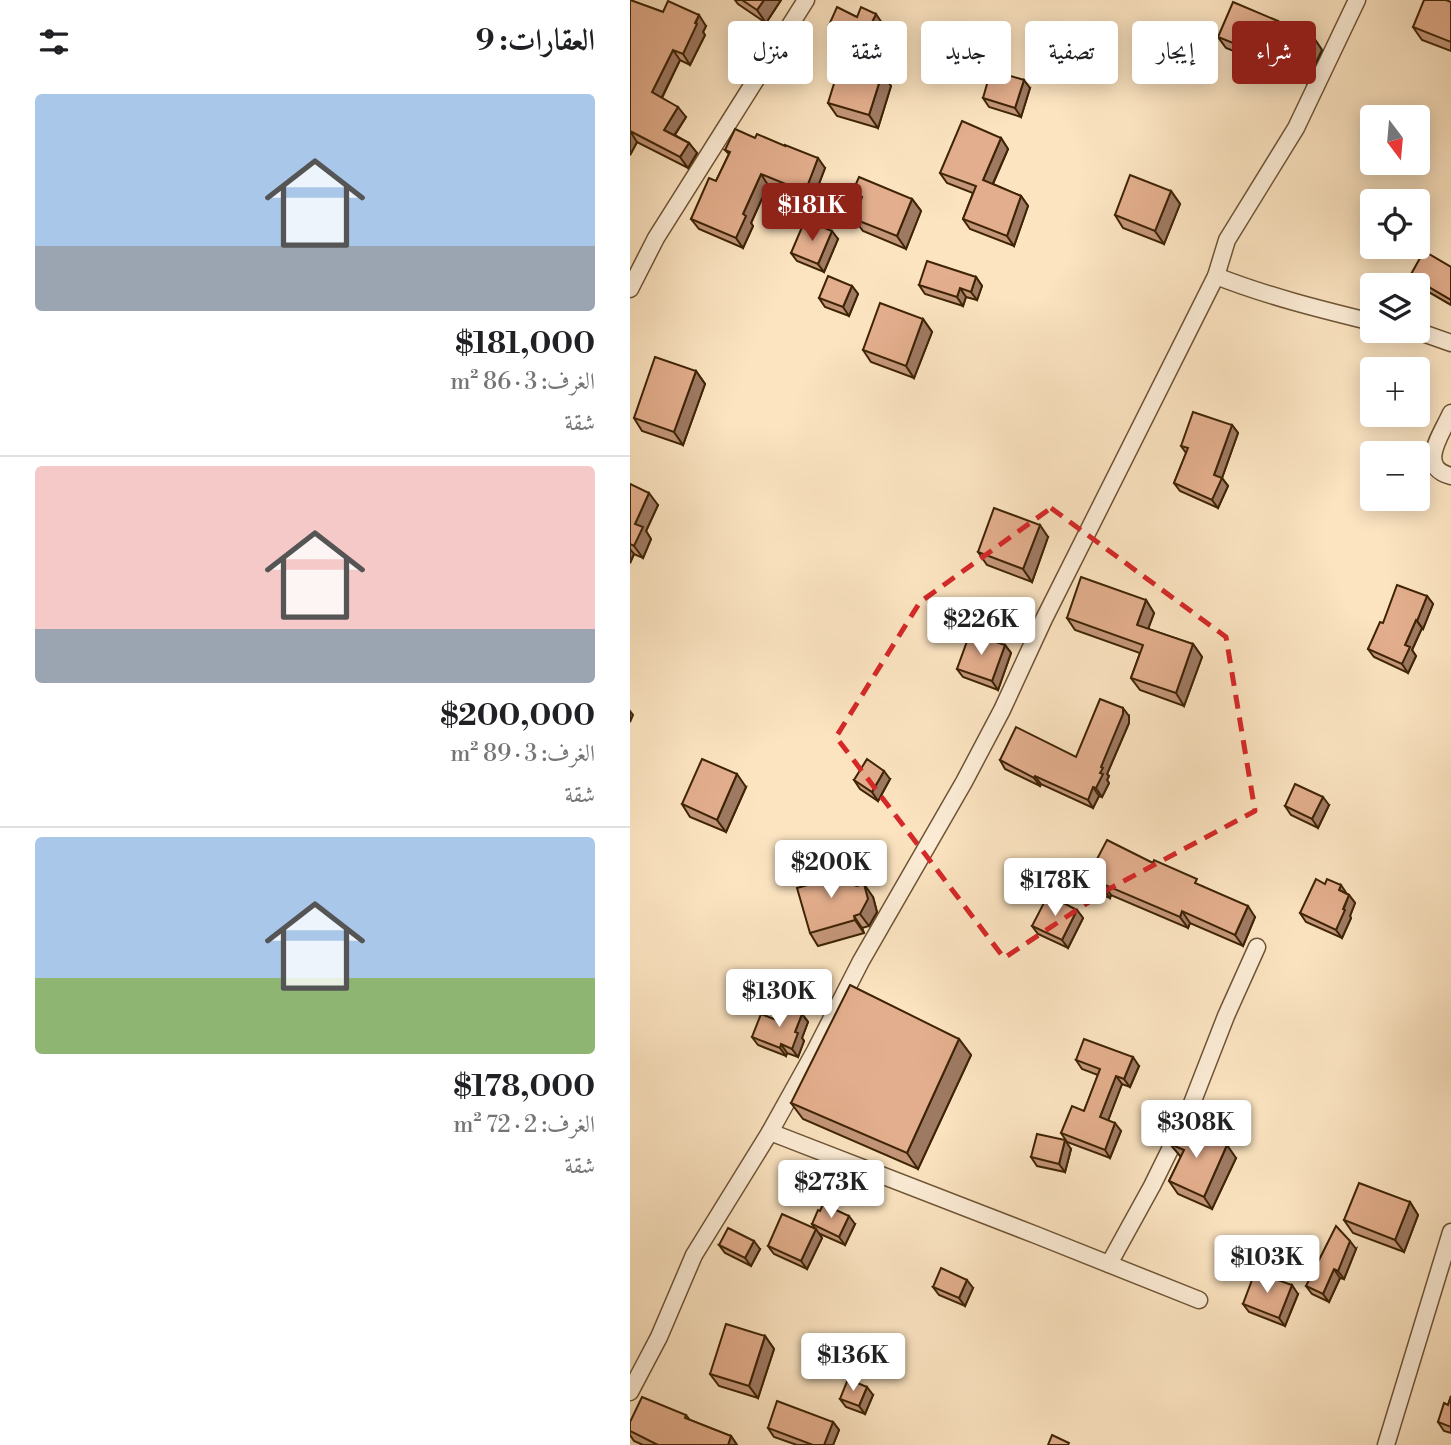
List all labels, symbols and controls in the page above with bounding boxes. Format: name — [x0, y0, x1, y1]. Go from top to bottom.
chip: منزل — [728, 21, 813, 84]
chip: شقة — [827, 21, 907, 84]
chip: جديد — [921, 21, 1011, 84]
chip: تصفية — [1025, 21, 1118, 84]
chip: إيجار — [1132, 21, 1218, 84]
chip: شراء — [1232, 21, 1316, 84]
text: العقارات: 9 — [476, 22, 595, 60]
icon: filters — [35, 23, 73, 61]
north arrow — [1360, 105, 1430, 175]
map controls — [1360, 105, 1430, 511]
icon: home — [252, 140, 378, 266]
pin: $181K — [763, 184, 861, 243]
button: locate — [1360, 189, 1430, 259]
text: $181K — [778, 192, 846, 220]
button: layers — [1360, 273, 1430, 343]
text: $181,000 — [455, 325, 595, 363]
button: + — [1360, 357, 1430, 427]
text: الغرف: 3 · 86 m² — [450, 368, 595, 396]
text: شقة — [565, 409, 595, 437]
button: − — [1360, 441, 1430, 511]
icon: home — [252, 512, 378, 638]
pin: $226K — [932, 598, 1030, 657]
text: $226K — [943, 606, 1019, 634]
text: $200,000 — [440, 697, 595, 735]
text: الغرف: 3 · 89 m² — [450, 740, 595, 768]
text: شقة — [565, 781, 595, 809]
pin: $200K — [782, 841, 880, 900]
text: $200K — [791, 849, 871, 877]
pin: $178K — [1006, 858, 1104, 918]
text: $178K — [1020, 867, 1090, 895]
icon: home — [252, 883, 378, 1009]
pin: $130K — [730, 970, 828, 1029]
text: $130K — [742, 978, 816, 1006]
text: $178,000 — [453, 1068, 595, 1106]
pin: $308K — [1147, 1100, 1245, 1160]
text: $308K — [1157, 1109, 1235, 1137]
text: الغرف: 2 · 72 m² — [453, 1111, 595, 1139]
text: شقة — [565, 1152, 595, 1180]
pin: $273K — [782, 1160, 880, 1220]
text: $273K — [794, 1169, 868, 1197]
pin: $103K — [1218, 1236, 1316, 1295]
text: $103K — [1230, 1244, 1304, 1272]
pin: $136K — [804, 1334, 902, 1393]
text: $136K — [817, 1342, 889, 1370]

